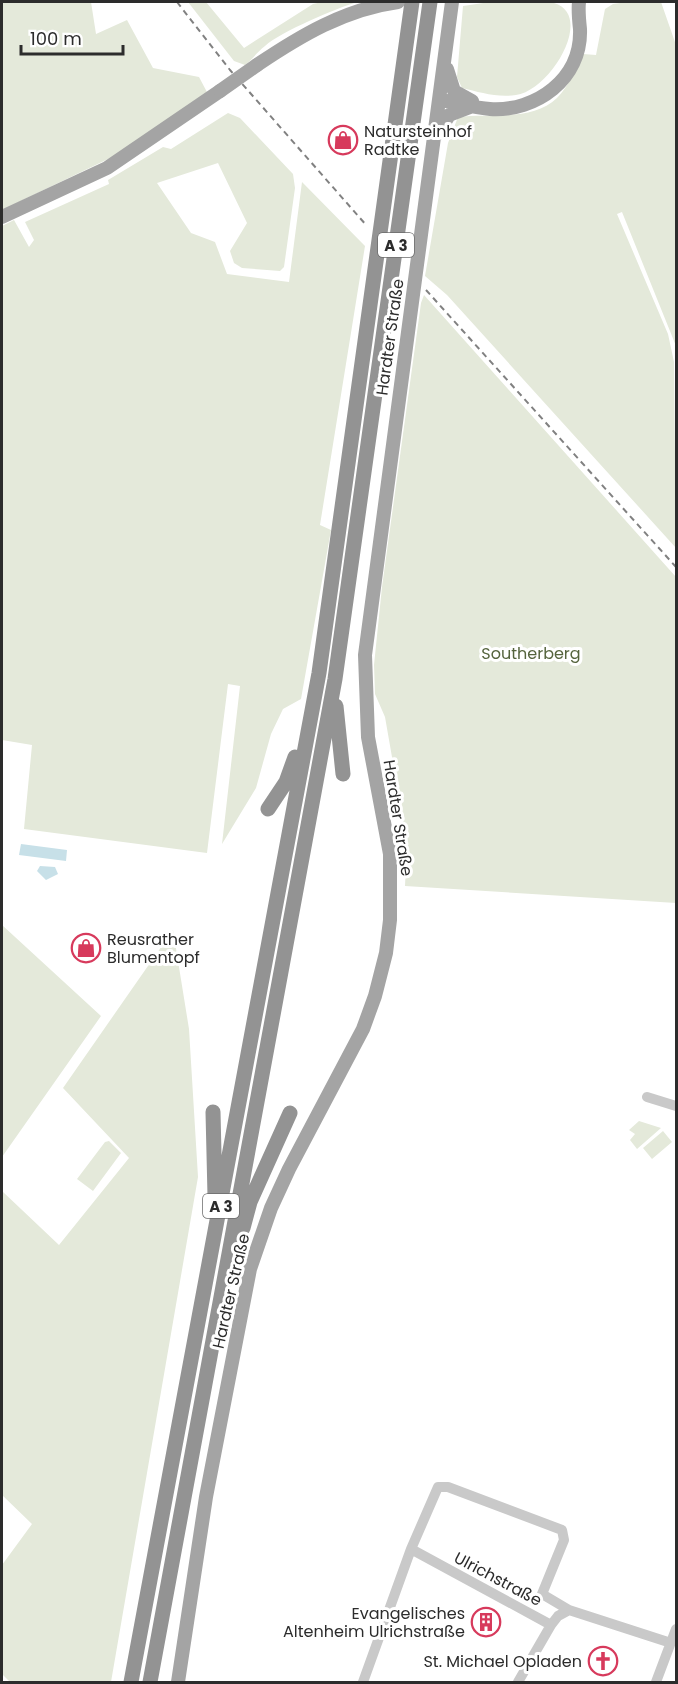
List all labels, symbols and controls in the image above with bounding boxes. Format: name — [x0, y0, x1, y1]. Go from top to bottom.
scale bar — [21, 18, 123, 56]
text: 100 m — [30, 26, 82, 51]
place label: Natursteinhof Radtke — [364, 120, 472, 161]
shop icon: Natursteinhof Radtke — [327, 124, 359, 156]
road number: A 3 — [378, 233, 414, 257]
street label: Hardter Straße — [370, 277, 410, 397]
park label: Southerberg — [481, 642, 581, 665]
street label: Hardter Straße — [377, 758, 419, 878]
place label: Reusrather Blumentopf — [107, 928, 200, 969]
shop icon: Reusrather Blumentopf — [70, 932, 102, 964]
road number: A 3 — [203, 1194, 239, 1218]
street label: Hardter Straße — [207, 1231, 255, 1351]
street label: Ulrichstraße — [450, 1546, 546, 1612]
place label: Evangelisches Altenheim Ulrichstraße — [283, 1602, 465, 1643]
building icon: Evangelisches Altenheim Ulrichstraße — [470, 1606, 502, 1638]
church icon: St. Michael Opladen — [587, 1645, 619, 1677]
place label: St. Michael Opladen — [423, 1650, 582, 1673]

